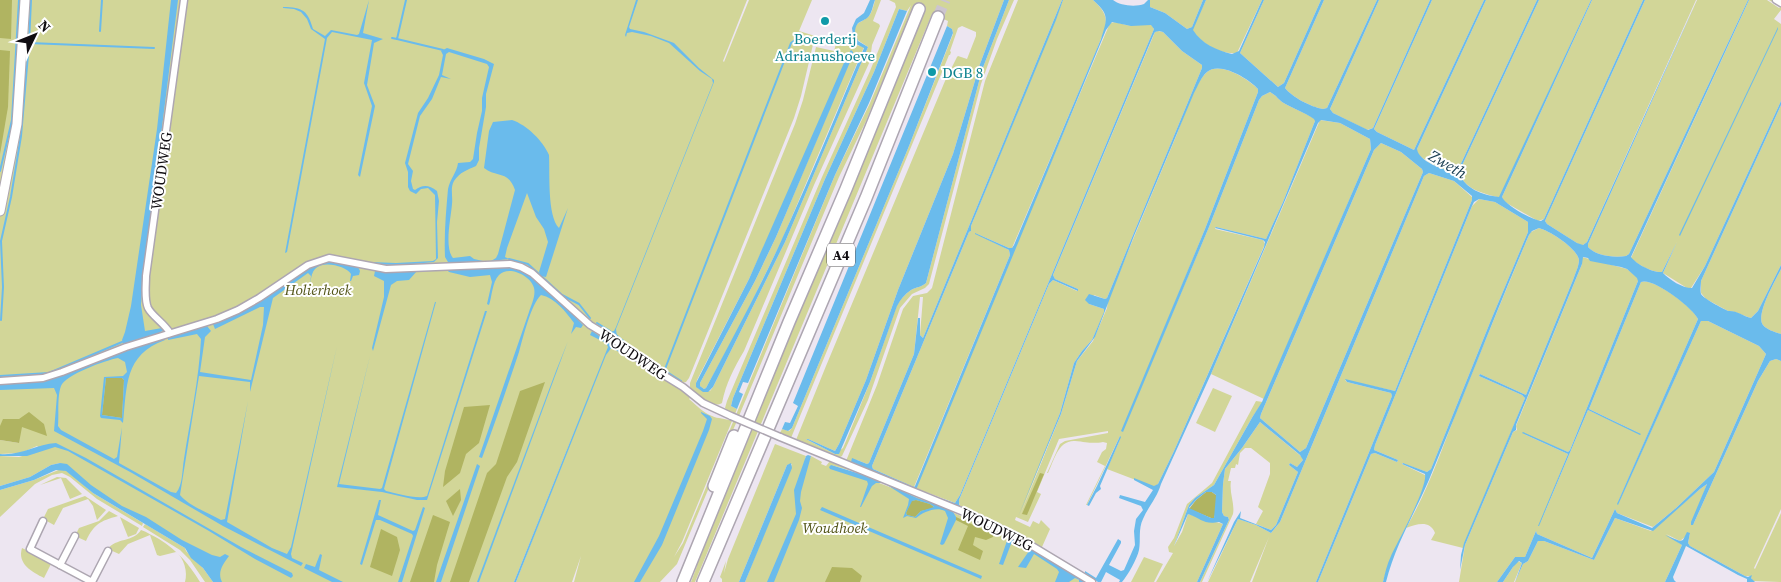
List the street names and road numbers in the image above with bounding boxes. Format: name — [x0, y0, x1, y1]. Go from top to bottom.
street label: WOUDWEG — [145, 131, 177, 211]
road number: A4 — [827, 244, 855, 266]
street label: WOUDWEG — [595, 323, 671, 385]
street label: WOUDWEG — [957, 502, 1037, 556]

